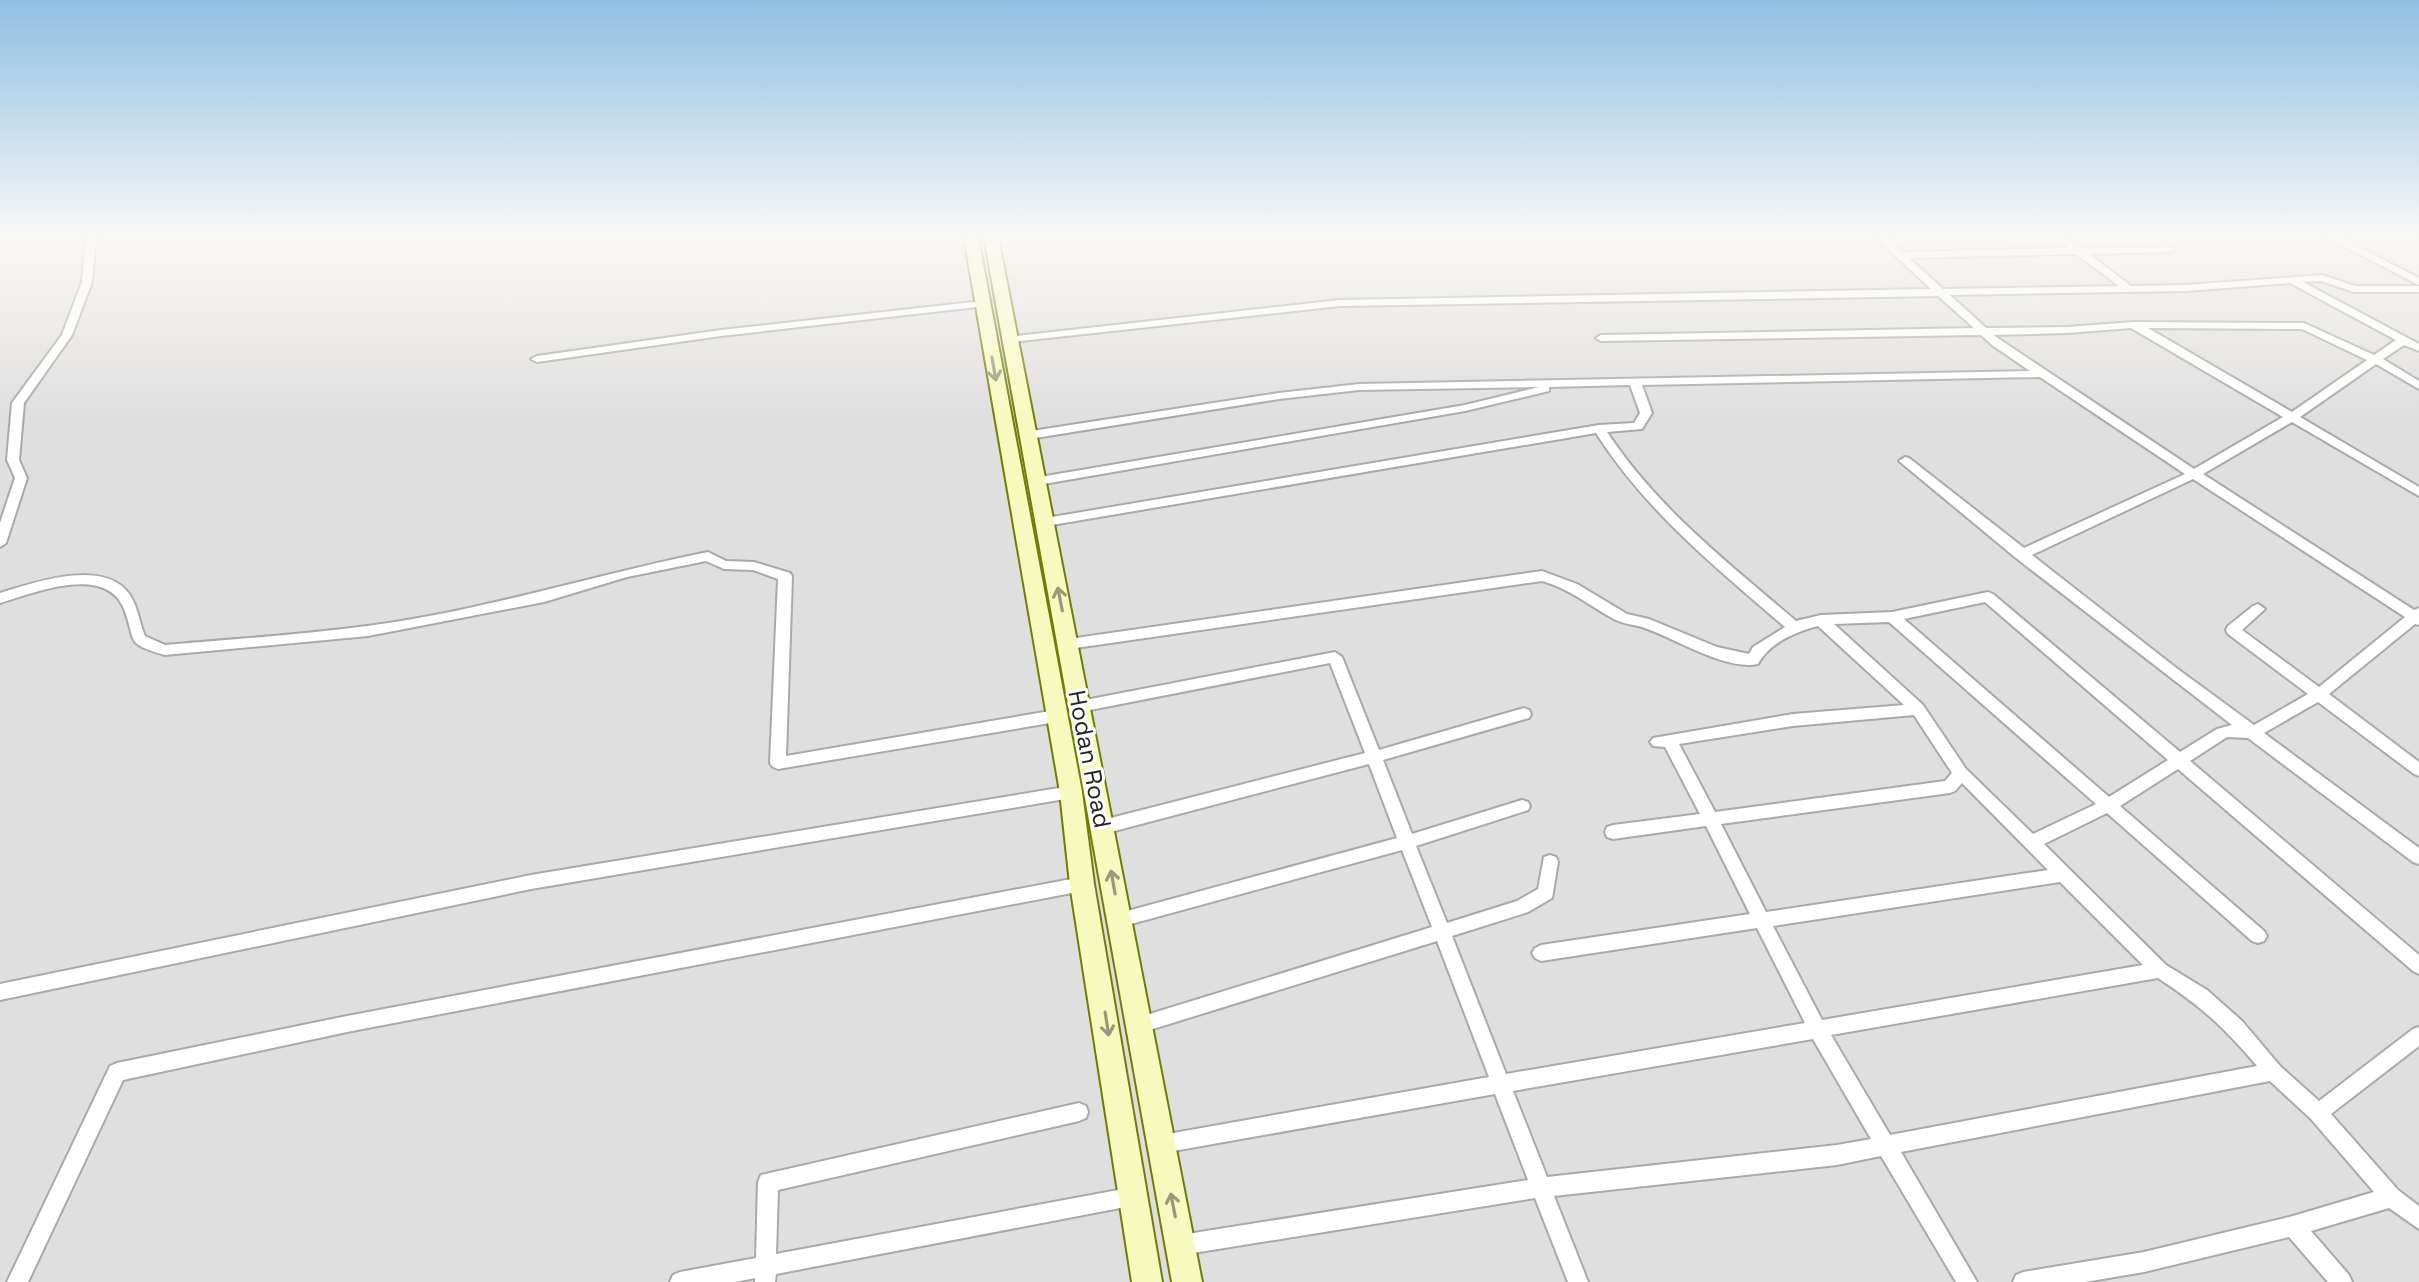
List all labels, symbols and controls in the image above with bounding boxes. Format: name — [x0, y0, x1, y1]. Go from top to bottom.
one-way arrow — [987, 356, 1002, 381]
one-way arrow — [1052, 587, 1067, 613]
street label: Hodan Road — [1061, 688, 1119, 830]
one-way arrow — [1105, 870, 1120, 896]
one-way arrow — [1100, 1011, 1115, 1036]
one-way arrow — [1165, 1193, 1180, 1219]

